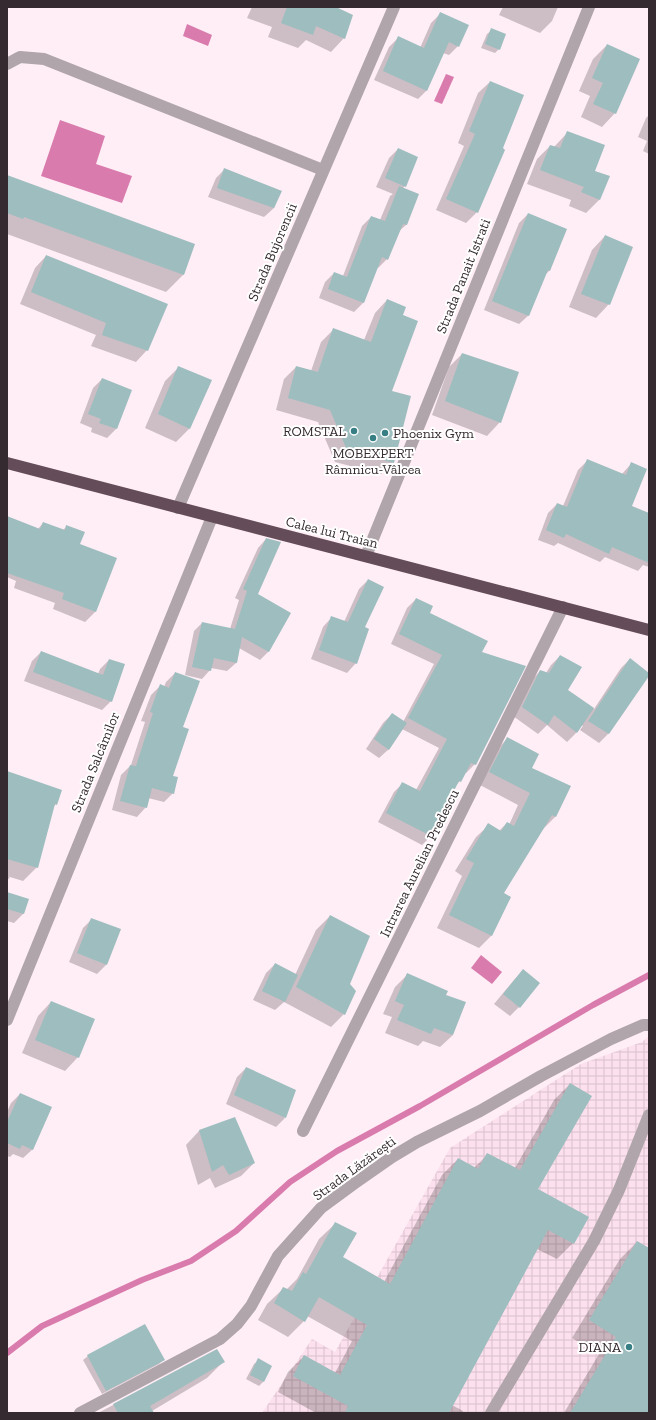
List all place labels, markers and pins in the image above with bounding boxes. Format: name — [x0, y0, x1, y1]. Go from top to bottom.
place label: ROMSTAL — [283, 423, 346, 440]
place label: Phoenix Gym — [393, 425, 474, 442]
marker: ROMSTAL — [349, 426, 359, 436]
marker: Phoenix Gym — [380, 428, 390, 438]
marker: MOBEXPERT Râmnicu-Vâlcea — [368, 433, 378, 443]
place label: MOBEXPERT Râmnicu-Vâlcea — [325, 445, 421, 478]
place label: DIANA — [579, 1339, 622, 1356]
marker: DIANA — [624, 1342, 634, 1352]

